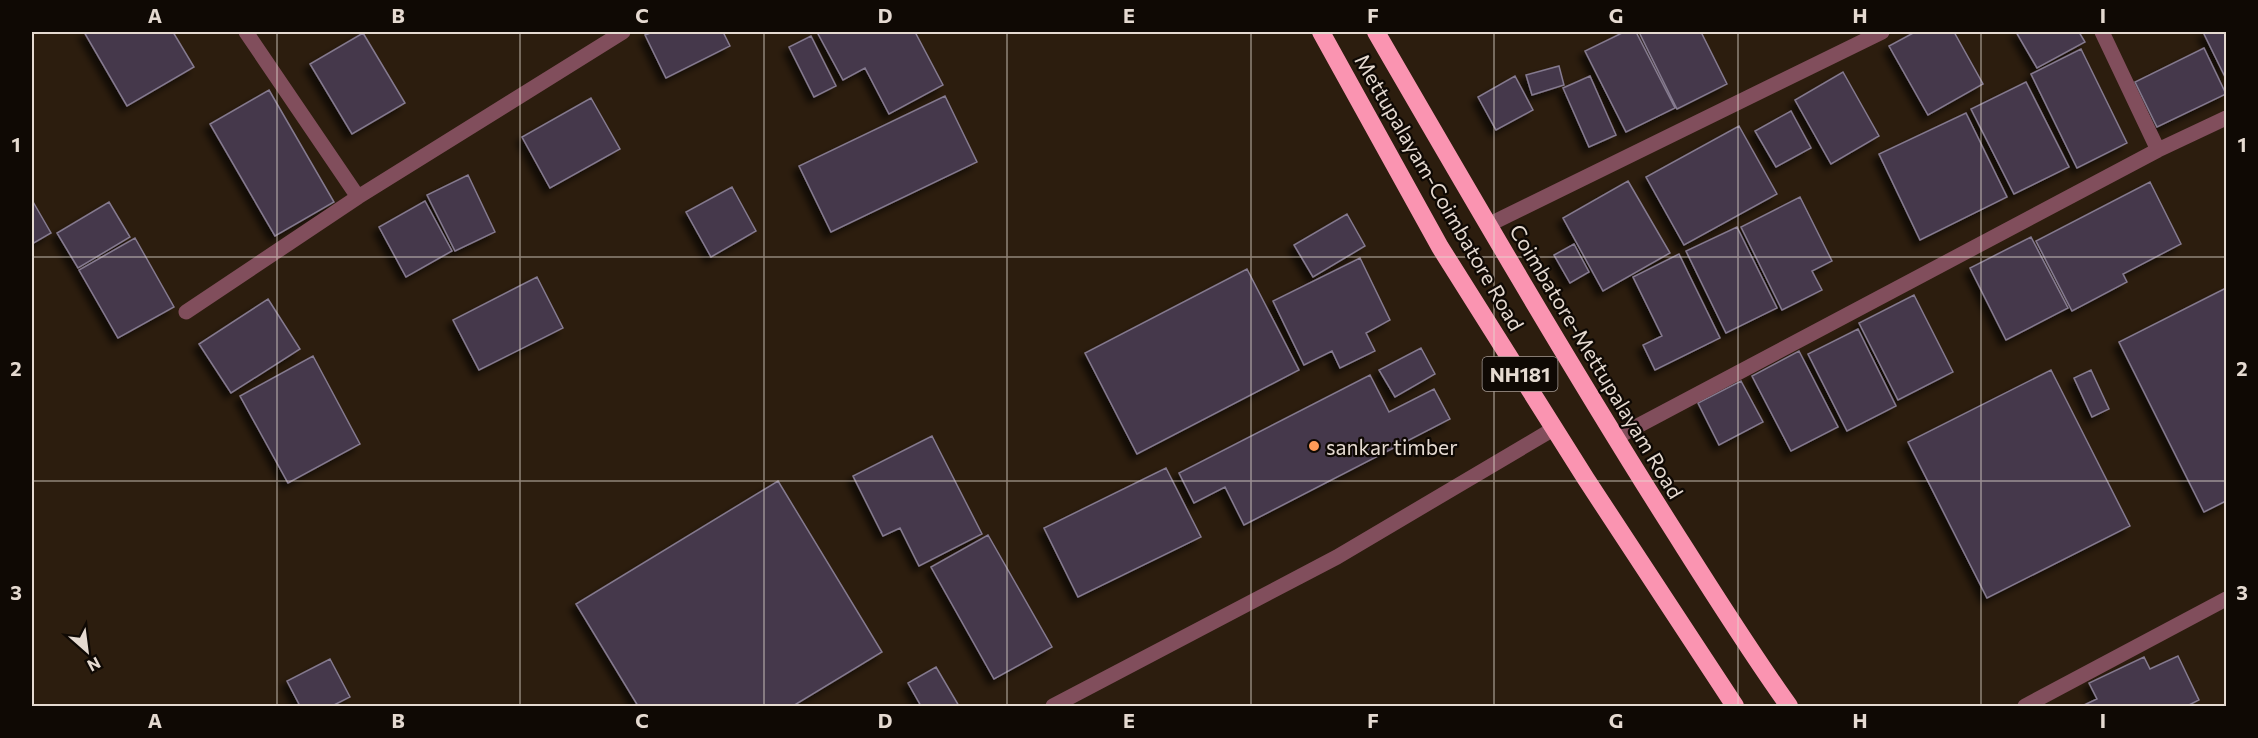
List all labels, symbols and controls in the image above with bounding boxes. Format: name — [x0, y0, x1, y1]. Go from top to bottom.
text: A — [148, 3, 162, 27]
text: B — [391, 3, 405, 27]
text: C — [635, 3, 649, 27]
text: D — [878, 3, 892, 27]
text: E — [1123, 3, 1135, 27]
text: F — [1367, 3, 1379, 27]
text: G — [1609, 3, 1623, 27]
text: H — [1853, 3, 1868, 27]
text: I — [2100, 3, 2106, 27]
street label: Mettupalayam-Coimbatore Road — [1350, 49, 1530, 335]
text: 1 — [11, 132, 21, 156]
text: 1 — [2237, 132, 2247, 156]
street label: Coimbatore-Mettupalayam Road — [1505, 219, 1689, 503]
text: 2 — [10, 356, 22, 380]
text: 2 — [2236, 356, 2248, 380]
road number: NH181 — [1482, 357, 1558, 391]
place label: sankar timber — [1326, 434, 1458, 459]
marker: sankar timber — [1307, 439, 1321, 453]
text: 3 — [10, 580, 22, 604]
text: 3 — [2236, 580, 2248, 604]
north arrow — [57, 621, 117, 681]
text: N — [85, 653, 104, 676]
text: A — [148, 708, 162, 732]
text: B — [391, 708, 405, 732]
text: C — [635, 708, 649, 732]
text: D — [878, 708, 892, 732]
text: E — [1123, 708, 1135, 732]
text: F — [1367, 708, 1379, 732]
text: G — [1609, 708, 1623, 732]
text: H — [1853, 708, 1868, 732]
text: I — [2100, 708, 2106, 732]

